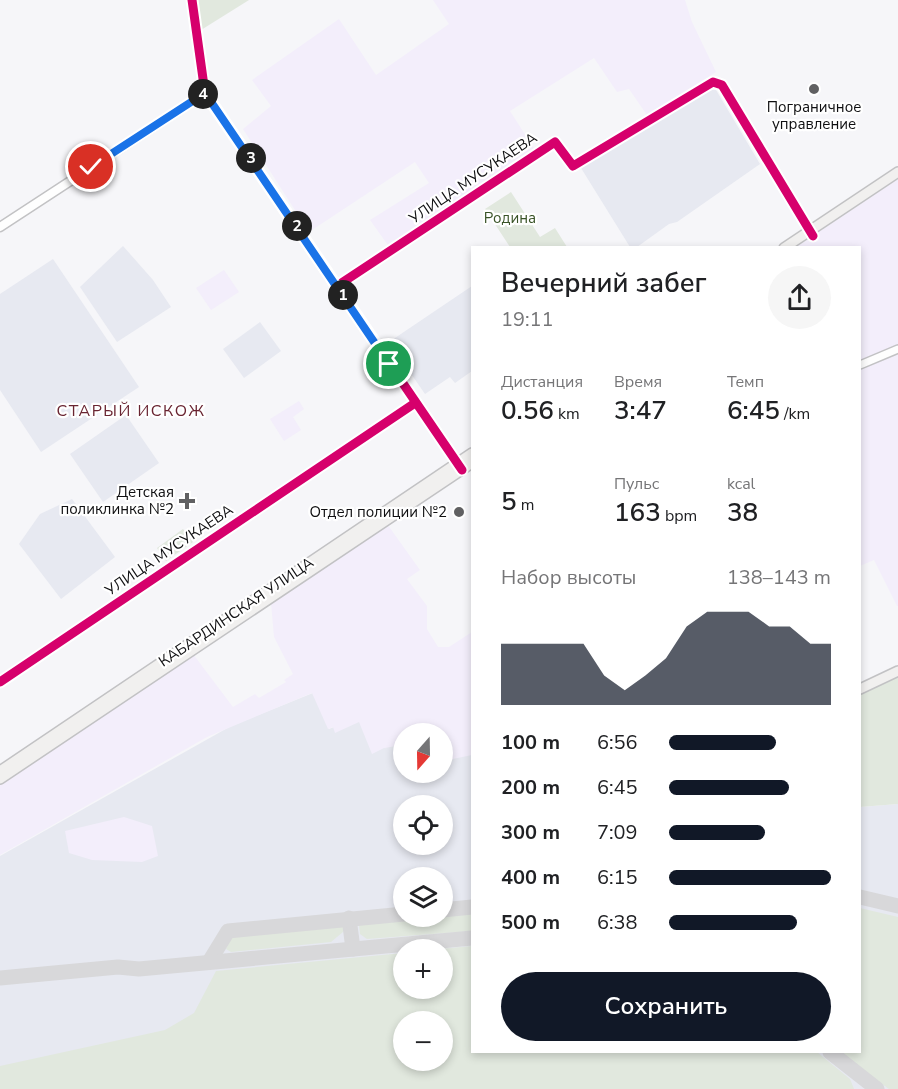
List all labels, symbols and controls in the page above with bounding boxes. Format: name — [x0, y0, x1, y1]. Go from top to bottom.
pin: 4 — [188, 79, 218, 109]
marker: Пограничное управление — [807, 82, 821, 96]
text: 4 — [198, 83, 208, 105]
place label: Пограничное управление — [767, 97, 861, 134]
street label: УЛИЦА МУСУКАЕВА — [404, 128, 541, 229]
pin — [65, 141, 116, 192]
pin: 3 — [236, 143, 266, 173]
text: 3 — [246, 147, 256, 169]
icon: check — [74, 150, 107, 183]
park label: Родина — [484, 208, 536, 228]
pin: 2 — [282, 211, 312, 241]
text: 2 — [292, 215, 302, 237]
text: Вечерний забег — [501, 265, 707, 302]
button: share — [768, 266, 831, 329]
pin: 1 — [328, 280, 358, 310]
text: 1 — [338, 284, 348, 306]
text: 19:11 — [501, 306, 554, 333]
pin — [363, 338, 414, 389]
icon: arrive — [372, 347, 405, 380]
text: Дистанция — [501, 371, 583, 393]
text: Время — [614, 371, 662, 393]
text: Темп — [727, 371, 764, 393]
text: 0.56 — [501, 393, 554, 428]
text: 3:47 — [614, 393, 667, 428]
text: 6:45 — [727, 393, 780, 428]
district label: СТАРЫЙ ИСКОЖ — [57, 400, 205, 422]
text: km — [554, 403, 580, 425]
text: /km — [780, 403, 810, 425]
text: Пульс — [614, 473, 659, 495]
text: kcal — [727, 473, 755, 495]
place label: Детская поликлинка №2 — [60, 482, 174, 519]
text: 5 — [501, 484, 517, 519]
marker: Детская поликлинка №2 — [178, 492, 196, 510]
text: m — [517, 494, 534, 516]
text: 163 — [614, 495, 661, 530]
text: 38 — [727, 495, 758, 530]
street label: УЛИЦА МУСУКАЕВА — [100, 500, 237, 601]
place label: Отдел полиции №2 — [309, 502, 447, 522]
marker: Отдел полиции №2 — [452, 505, 466, 519]
text: bpm — [661, 505, 697, 527]
street label: КАБАРДИНСКАЯ УЛИЦА — [155, 553, 317, 671]
text: Набор высоты — [501, 564, 636, 591]
text: 138–143 m — [727, 564, 831, 591]
north arrow — [393, 723, 453, 783]
map controls — [393, 723, 453, 1071]
text: 100 m — [501, 729, 560, 756]
text: 6:56 — [597, 729, 638, 756]
text: 200 m — [501, 774, 560, 801]
text: 6:45 — [597, 774, 638, 801]
button: locate — [393, 795, 453, 855]
text: 300 m — [501, 819, 560, 846]
text: 7:09 — [597, 819, 638, 846]
text: 400 m — [501, 864, 560, 891]
text: 6:15 — [597, 864, 638, 891]
button: layers — [393, 867, 453, 927]
text: 500 m — [501, 909, 560, 936]
text: 6:38 — [597, 909, 638, 936]
button: + — [393, 939, 453, 999]
button: Сохранить — [501, 972, 831, 1041]
button: − — [393, 1011, 453, 1071]

